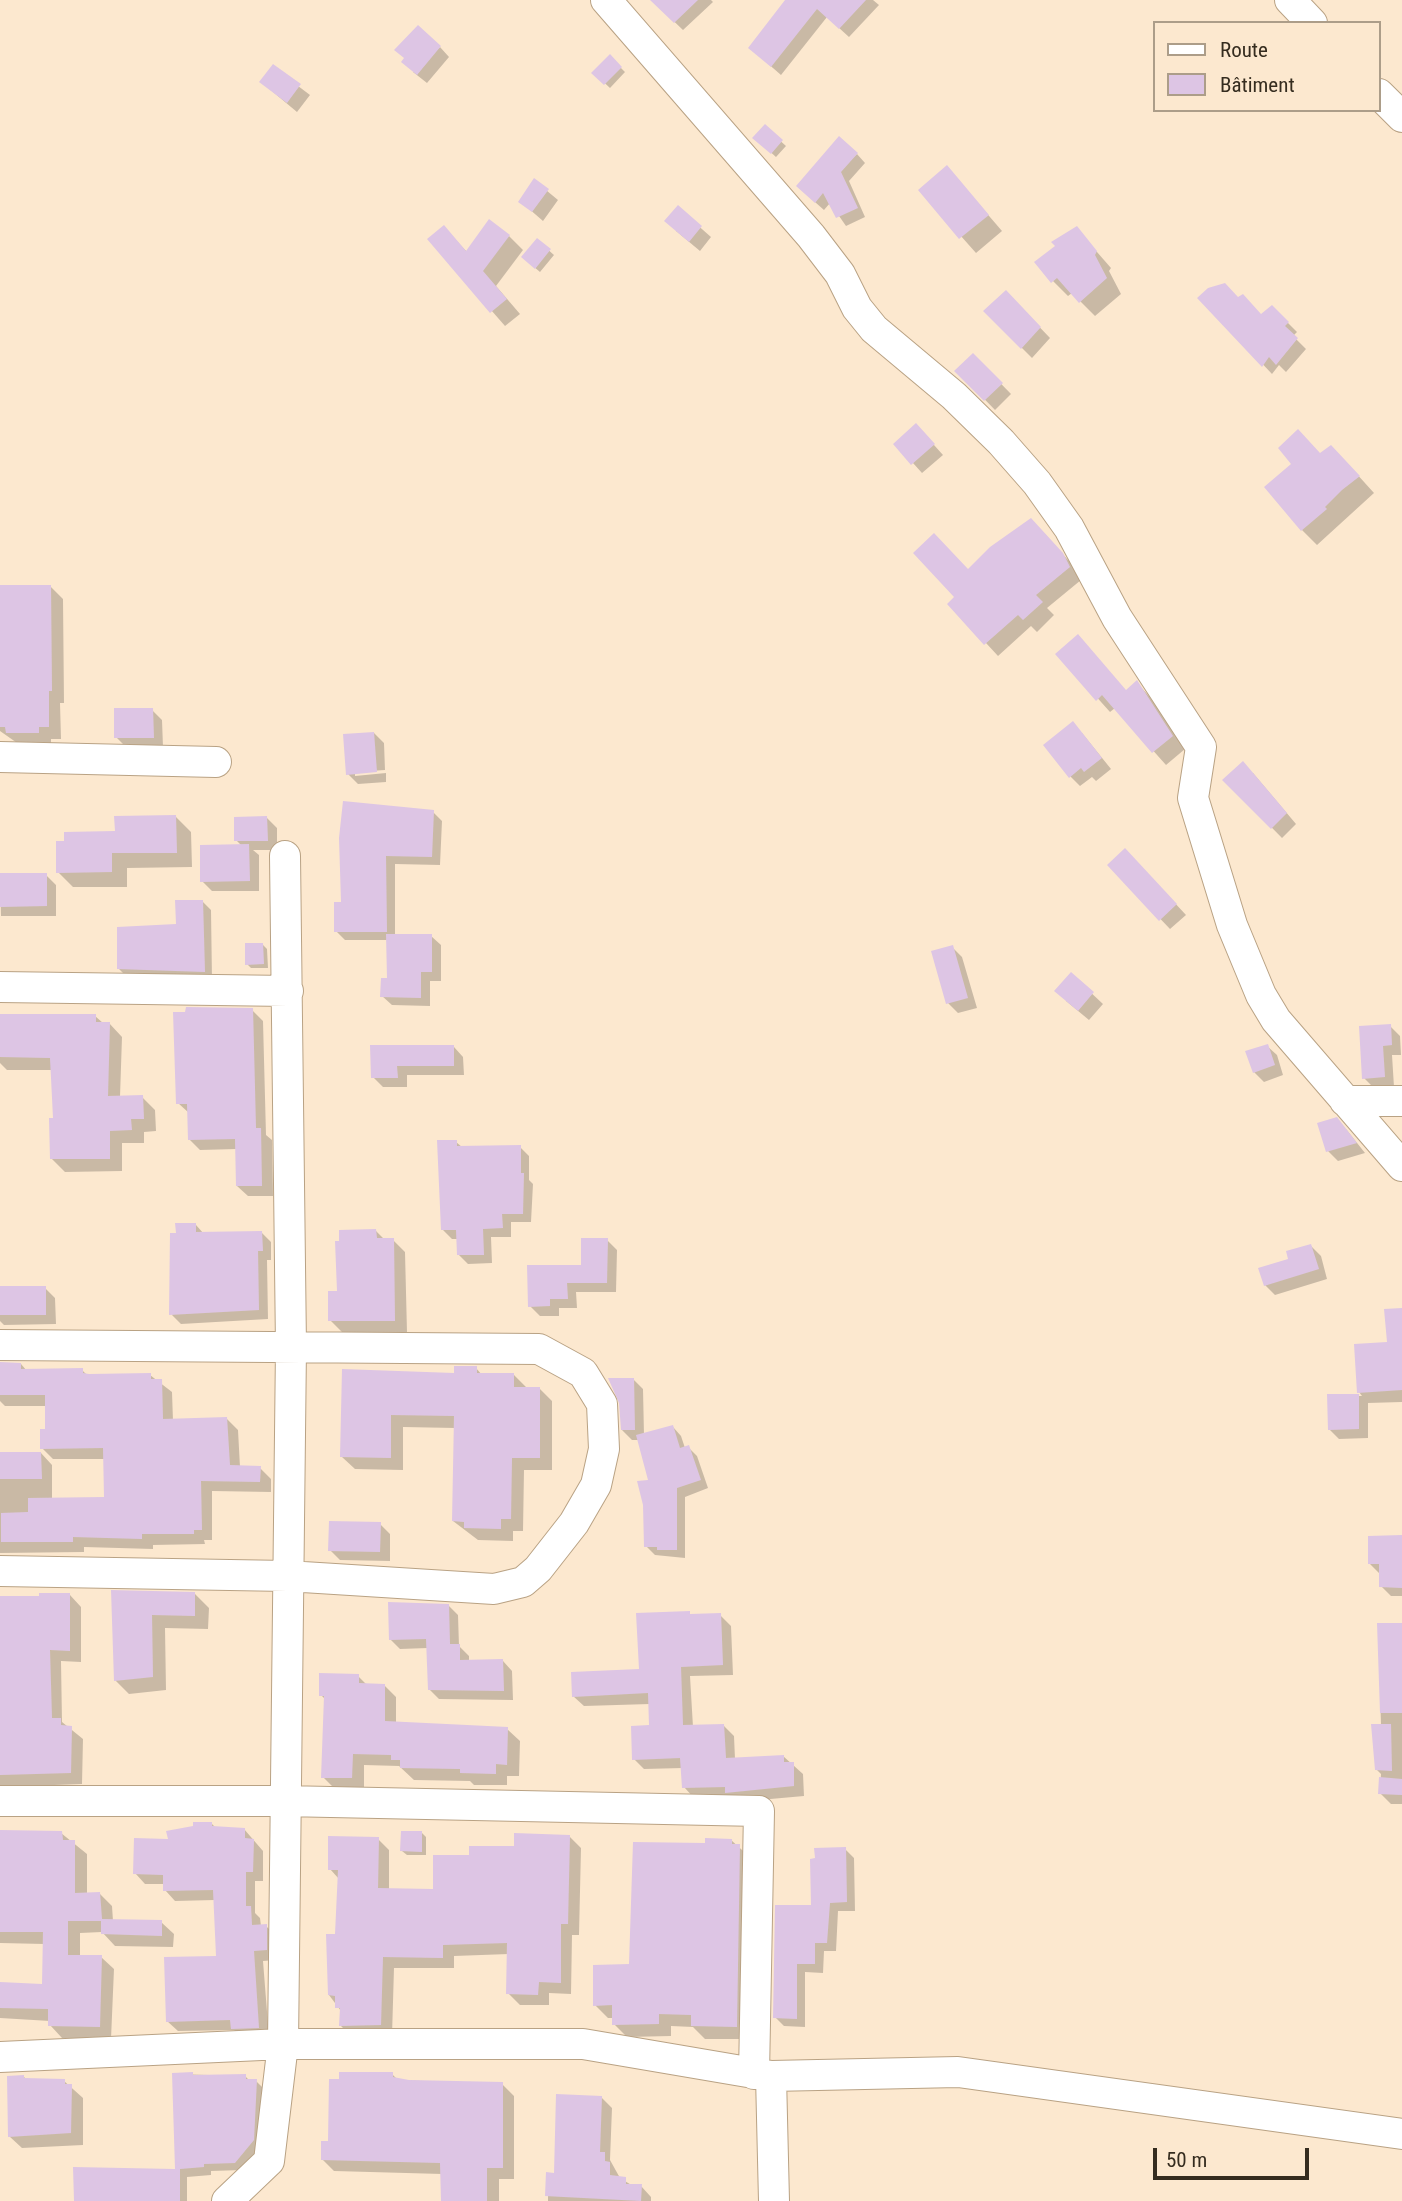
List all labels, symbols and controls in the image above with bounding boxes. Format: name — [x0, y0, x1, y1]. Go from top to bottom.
legend — [1154, 21, 1381, 112]
text: Route — [1220, 38, 1268, 62]
text: Bâtiment — [1220, 73, 1295, 97]
scale bar — [1157, 2134, 1313, 2178]
text: 50 m — [1166, 2148, 1207, 2172]

